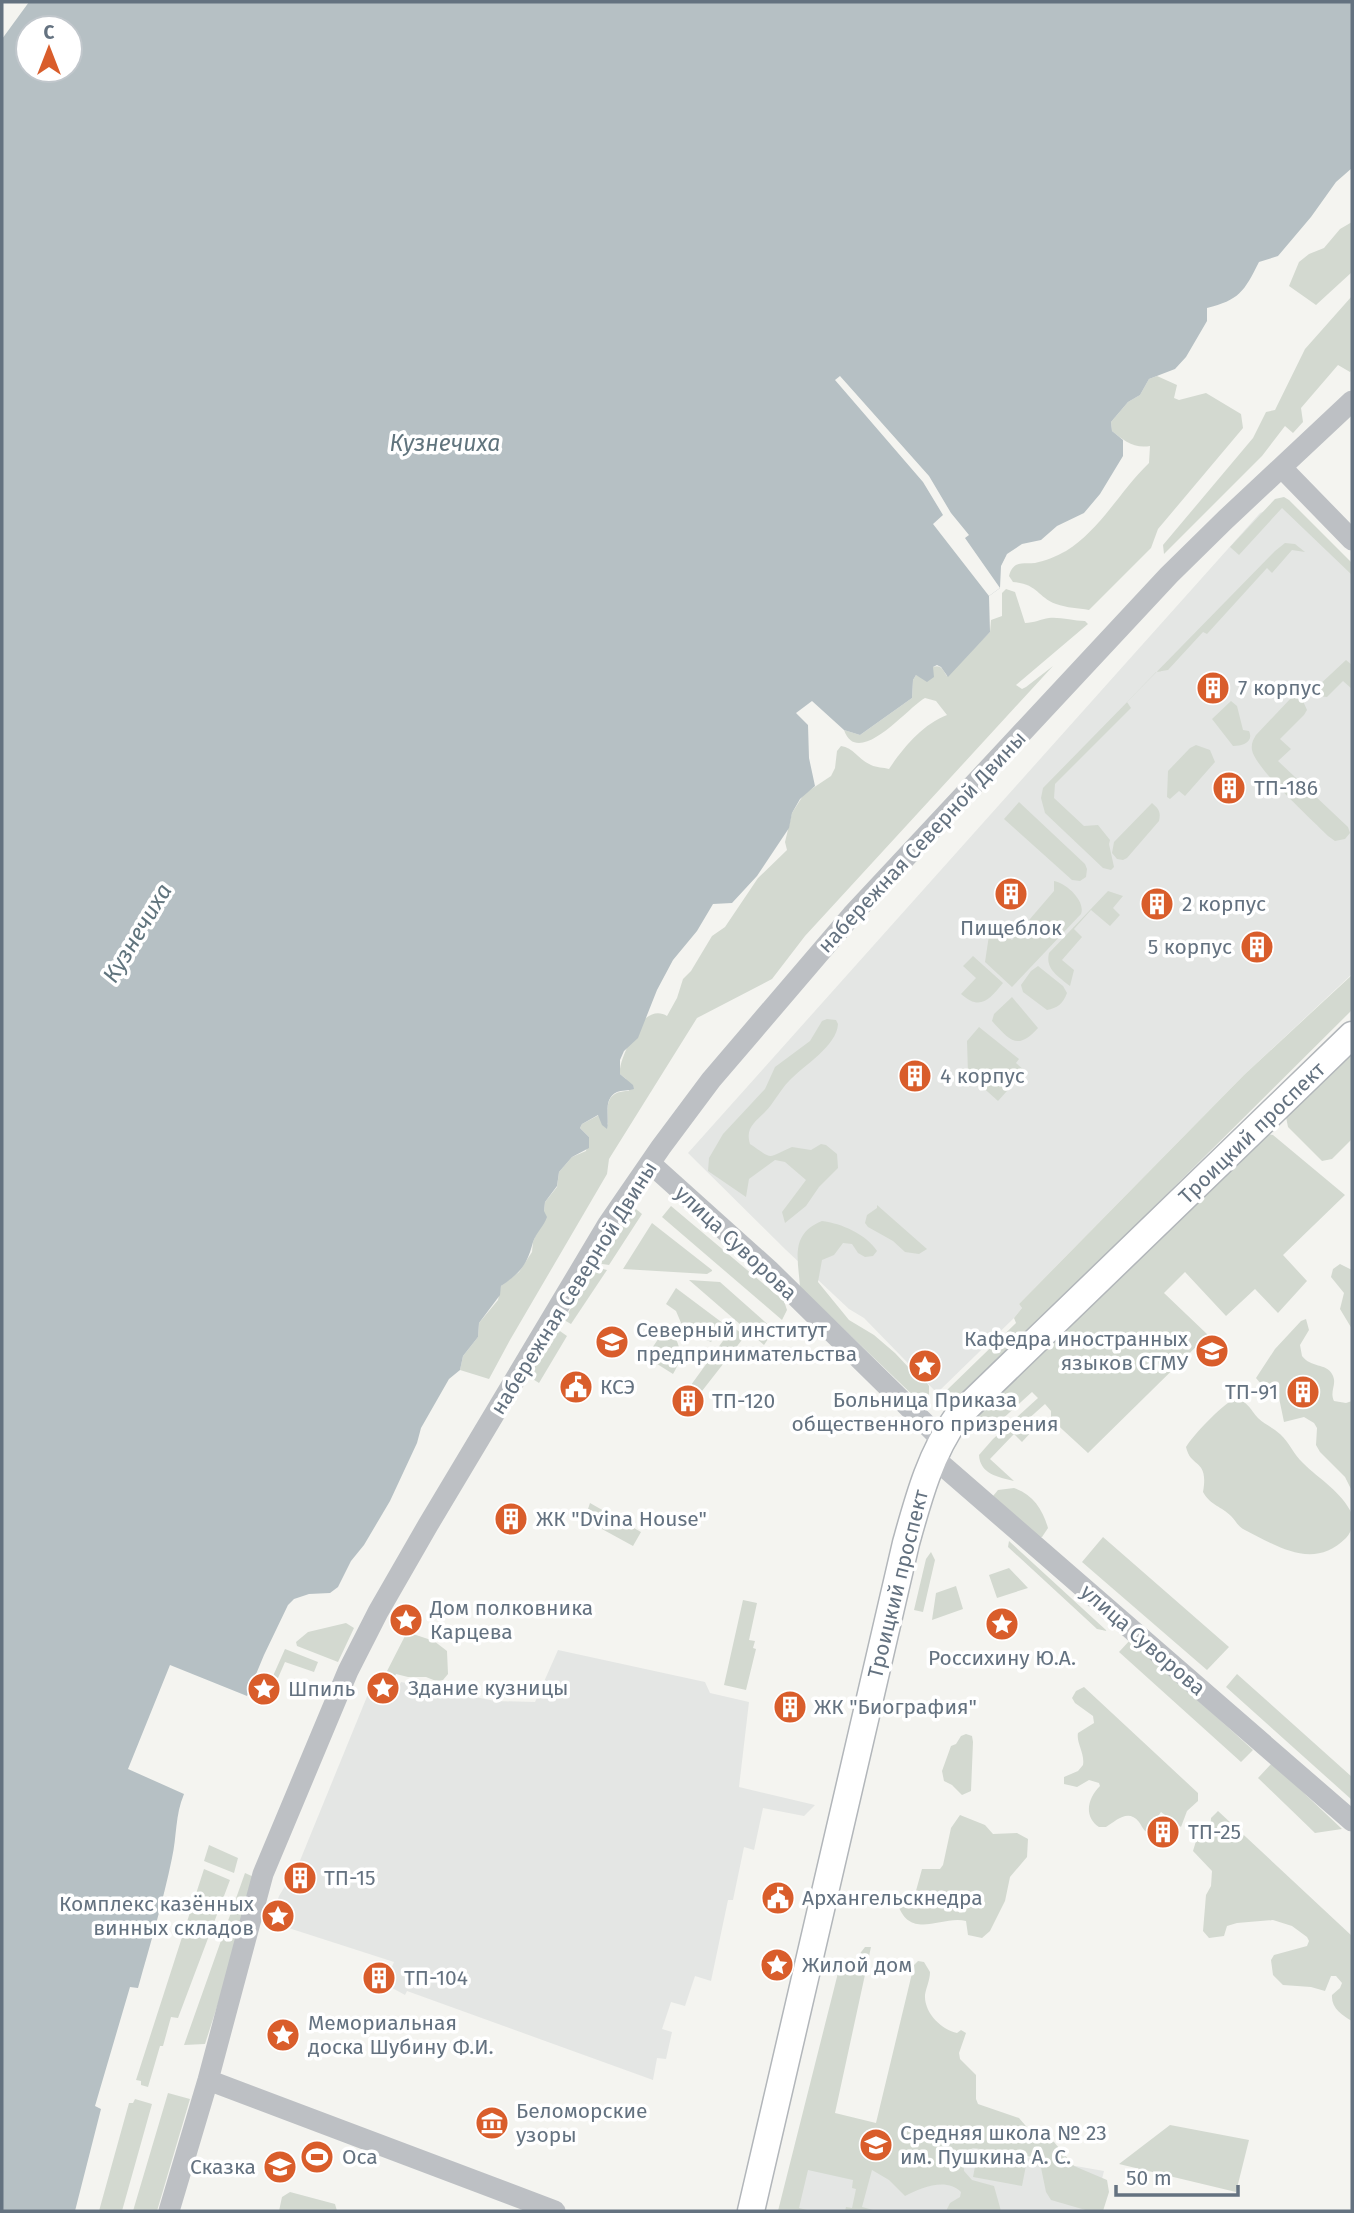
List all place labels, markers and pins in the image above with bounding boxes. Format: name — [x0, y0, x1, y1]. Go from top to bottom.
building icon: 7 корпус — [1194, 669, 1232, 707]
place label: 7 корпус — [1238, 675, 1321, 701]
building icon: ТП-186 — [1210, 769, 1248, 807]
place label: ТП-186 — [1254, 775, 1318, 801]
building icon: Пищеблок — [992, 875, 1030, 913]
building icon: 2 корпус — [1138, 885, 1176, 923]
place label: 2 корпус — [1182, 891, 1266, 917]
place label: Пищеблок — [960, 915, 1062, 941]
building icon: 5 корпус — [1238, 928, 1276, 966]
place label: 5 корпус — [1148, 934, 1232, 960]
building icon: 4 корпус — [896, 1057, 934, 1095]
place label: 4 корпус — [940, 1063, 1025, 1089]
place label: Северный институт предпринимательства — [636, 1317, 857, 1367]
school or university icon: Северный институт предпринимательства — [593, 1323, 631, 1361]
place label: Кафедра иностранных языков СГМУ — [964, 1326, 1189, 1376]
school or university icon: Кафедра иностранных языков СГМУ — [1193, 1332, 1231, 1370]
place icon: Больница Приказа общественного призрения — [906, 1347, 944, 1385]
public building icon: КСЭ — [557, 1368, 595, 1406]
building icon: ТП-91 — [1284, 1373, 1322, 1411]
place label: КСЭ — [600, 1374, 635, 1400]
place label: ТП-91 — [1225, 1379, 1278, 1405]
building icon: ТП-120 — [669, 1382, 707, 1420]
place label: Больница Приказа общественного призрения — [791, 1387, 1059, 1437]
place label: ТП-120 — [712, 1388, 775, 1414]
building icon: ЖК "Dvina House" — [492, 1500, 530, 1538]
place label: ЖК "Dvina House" — [536, 1506, 707, 1532]
place label: Дом полковника Карцева — [429, 1595, 593, 1645]
place icon: Дом полковника Карцева — [387, 1601, 425, 1639]
place icon: Россихину Ю.А. — [983, 1605, 1021, 1643]
place label: Россихину Ю.А. — [928, 1645, 1076, 1671]
place icon: Здание кузницы — [364, 1669, 402, 1707]
place icon: Шпиль — [245, 1670, 283, 1708]
place label: Здание кузницы — [408, 1675, 568, 1701]
place label: Шпиль — [288, 1676, 356, 1702]
building icon: ЖК "Биография" — [771, 1688, 809, 1726]
place label: ЖК "Биография" — [814, 1694, 977, 1720]
building icon: ТП-25 — [1144, 1813, 1182, 1851]
place label: ТП-25 — [1188, 1819, 1241, 1845]
building icon: ТП-15 — [281, 1859, 319, 1897]
place label: ТП-15 — [324, 1865, 376, 1891]
public building icon: Архангельскнедра — [759, 1879, 797, 1917]
place label: Архангельскнедра — [802, 1885, 983, 1911]
place label: Комплекс казённых винных складов — [59, 1891, 255, 1941]
place icon: Комплекс казённых винных складов — [259, 1897, 297, 1935]
place icon: Жилой дом — [758, 1946, 796, 1984]
place label: Жилой дом — [802, 1952, 912, 1978]
building icon: ТП-104 — [360, 1959, 398, 1997]
place label: ТП-104 — [404, 1965, 468, 1991]
place label: Мемориальная доска Шубину Ф.И. — [308, 2010, 494, 2060]
place icon: Мемориальная доска Шубину Ф.И. — [264, 2016, 302, 2054]
place label: Беломорские узоры — [516, 2098, 648, 2148]
museum icon: Беломорские узоры — [473, 2104, 511, 2142]
place label: Средняя школа № 23 им. Пушкина А. С. — [900, 2120, 1107, 2170]
school or university icon: Средняя школа № 23 им. Пушкина А. С. — [857, 2126, 895, 2164]
sports icon: Оса — [298, 2138, 336, 2176]
place label: Оса — [342, 2144, 378, 2170]
school or university icon: Сказка — [261, 2148, 299, 2186]
place label: Сказка — [190, 2154, 256, 2180]

